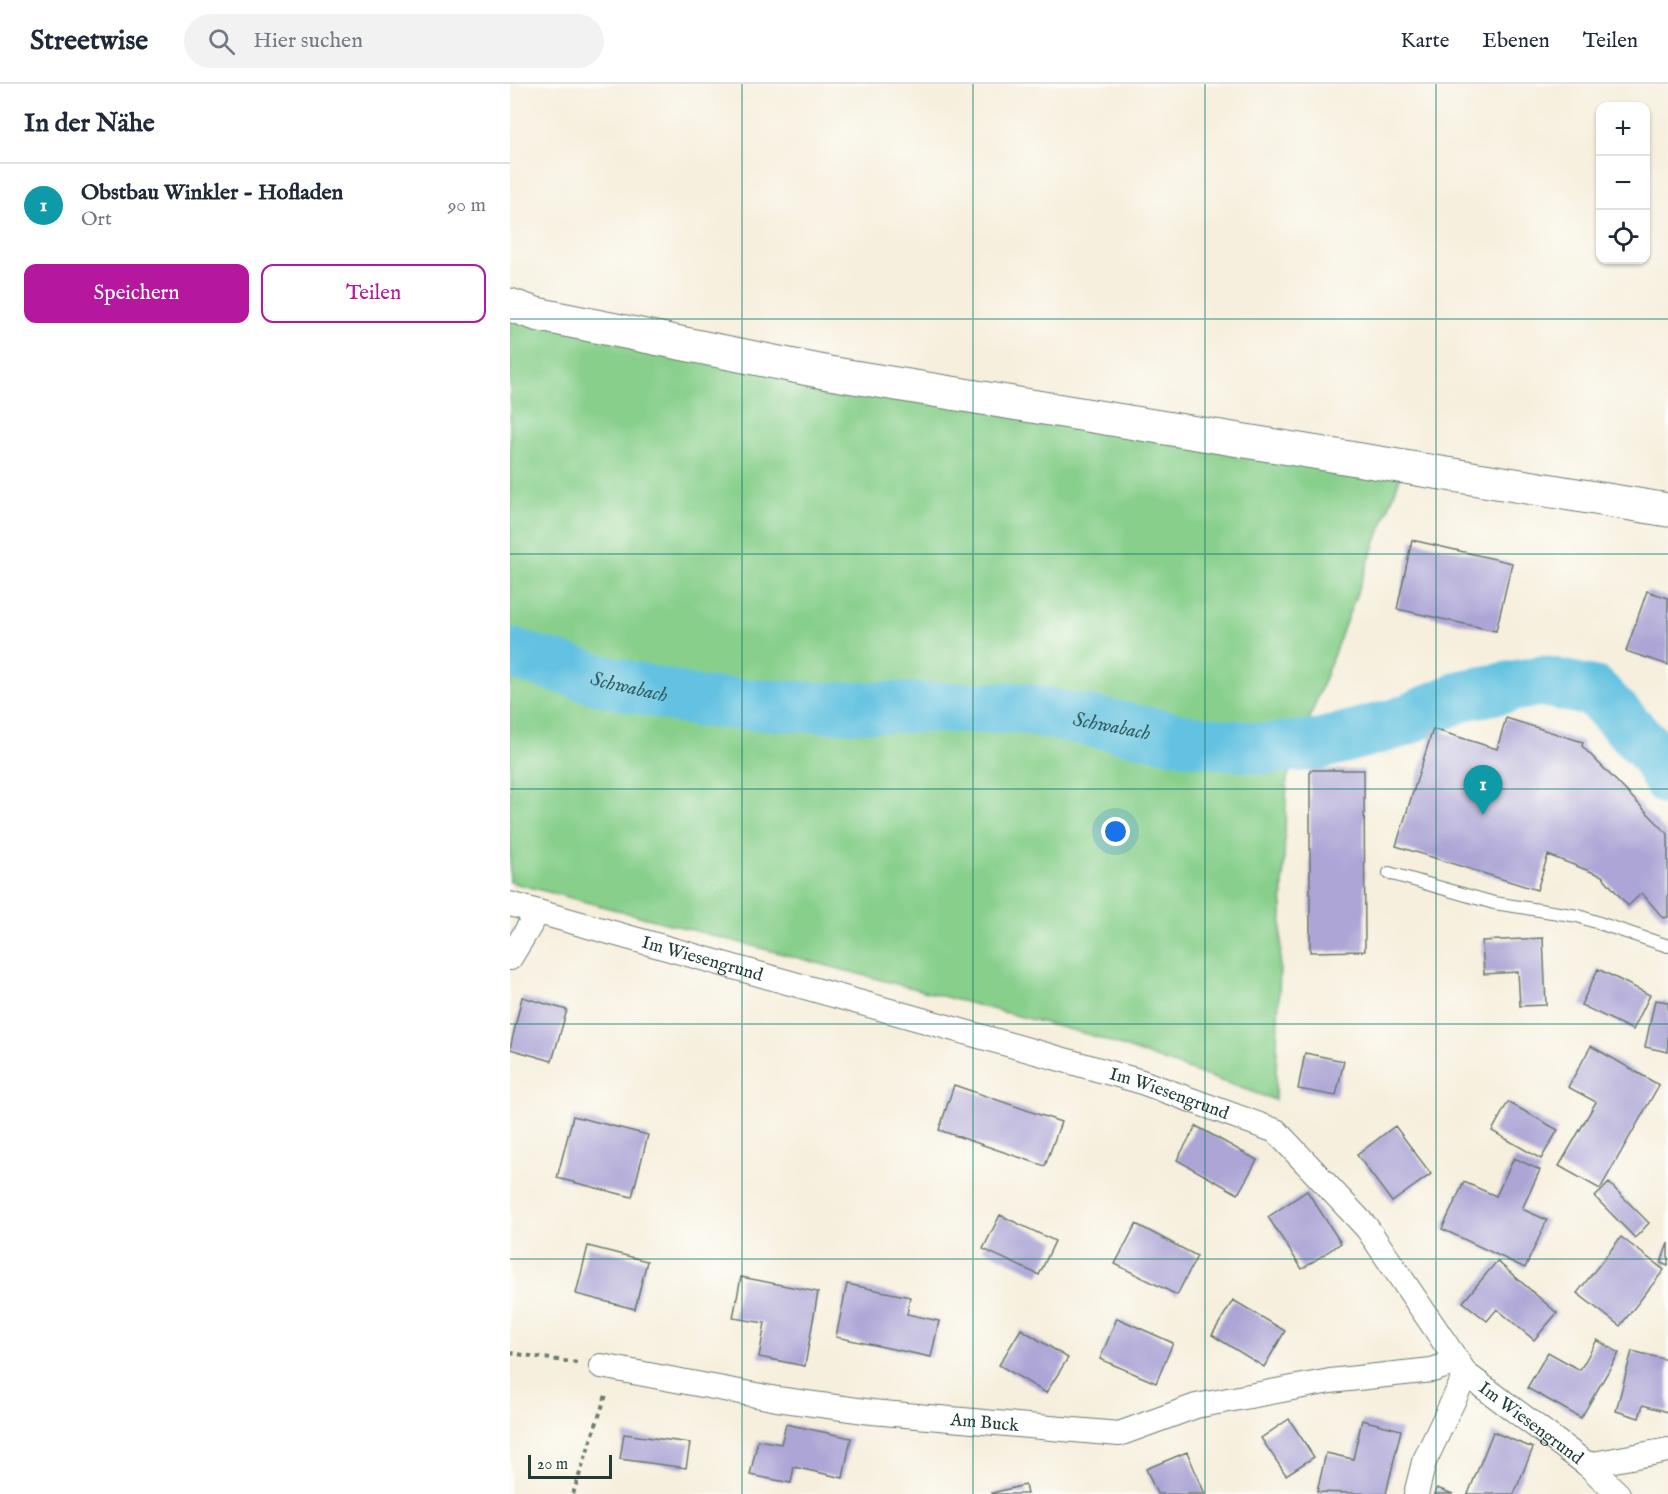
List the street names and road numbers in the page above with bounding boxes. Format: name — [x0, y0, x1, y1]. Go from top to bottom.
street label: Im Wiesengrund — [639, 932, 766, 988]
street label: Im Wiesengrund — [1107, 1063, 1232, 1126]
street label: Im Wiesengrund — [1473, 1377, 1588, 1471]
street label: Am Buck — [948, 1409, 1020, 1438]

